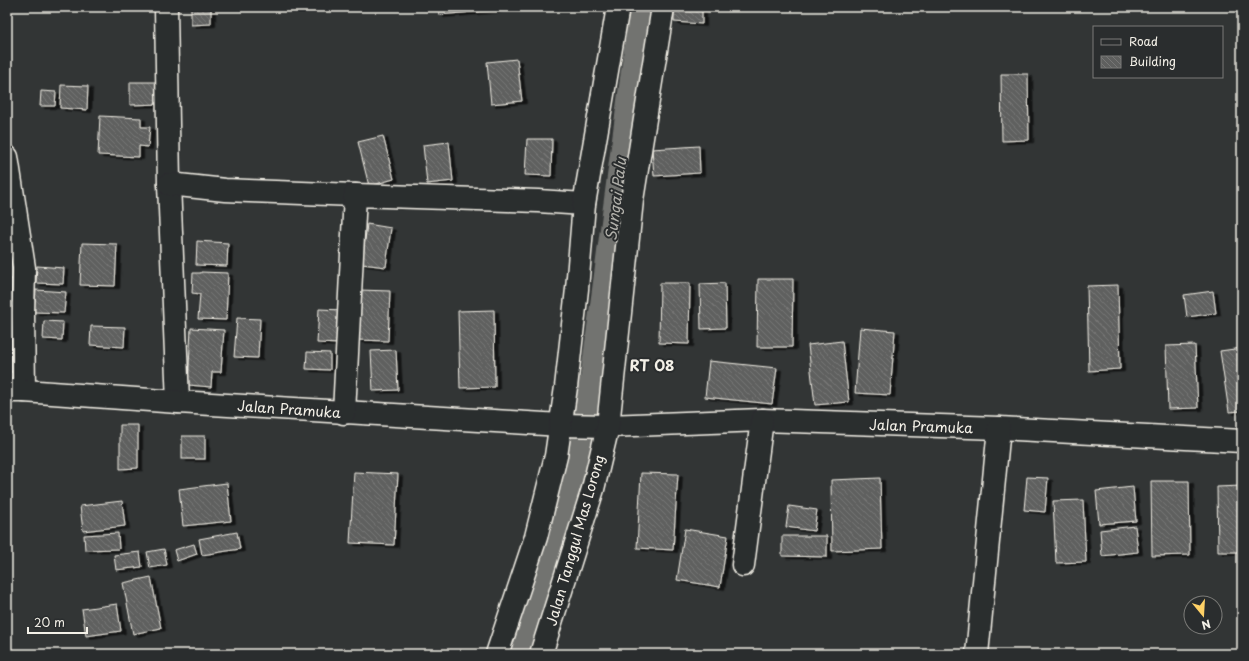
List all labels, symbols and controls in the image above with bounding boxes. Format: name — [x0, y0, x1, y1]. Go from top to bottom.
legend — [1093, 26, 1223, 78]
text: Road — [1129, 32, 1158, 50]
text: Building — [1129, 52, 1176, 70]
water label: Sungai Palu — [598, 154, 632, 242]
district label: RT 08 — [630, 353, 675, 376]
street label: Jalan Pramuka — [237, 395, 342, 423]
street label: Jalan Pramuka — [869, 414, 973, 438]
street label: Jalan Tanggul Mas Lorong — [540, 452, 610, 628]
north arrow — [1183, 595, 1223, 635]
scale bar — [28, 609, 87, 635]
text: 20 m — [34, 613, 65, 631]
text: N — [1199, 616, 1213, 635]

